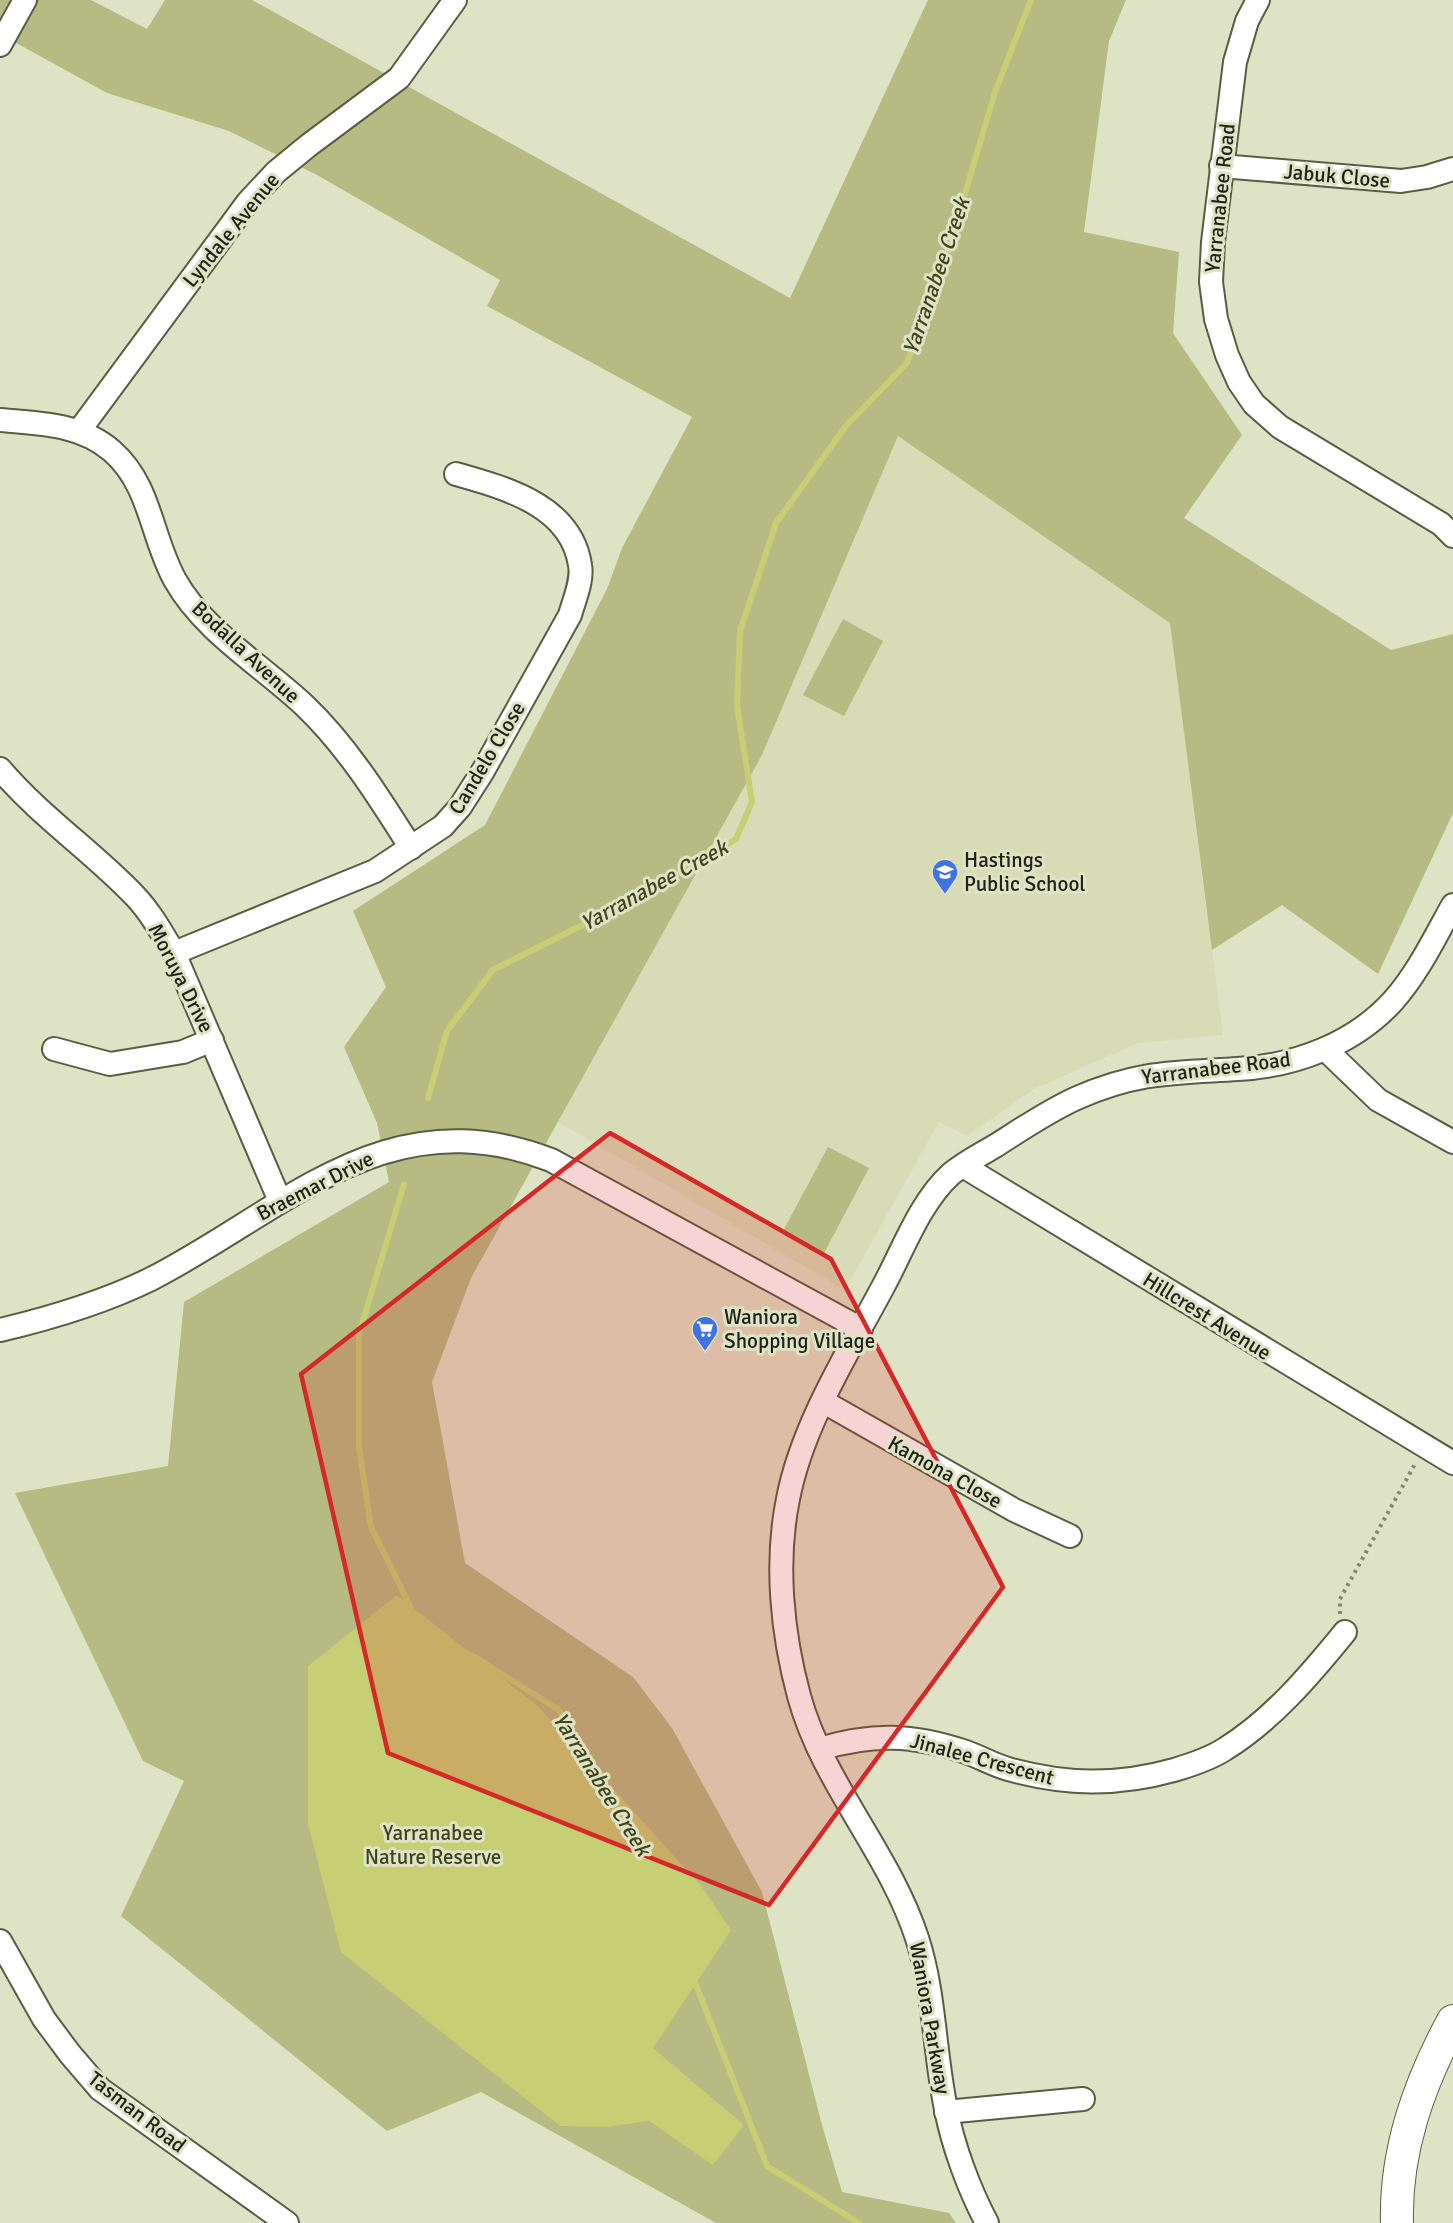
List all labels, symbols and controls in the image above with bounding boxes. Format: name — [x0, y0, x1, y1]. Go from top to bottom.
street label: Yarranabee Road — [1199, 122, 1241, 274]
street label: Jabuk Close — [1283, 158, 1391, 194]
street label: Lyndale Avenue — [177, 167, 285, 293]
water label: Yarranabee Creek — [897, 192, 976, 358]
street label: Bodalla Avenue — [186, 595, 306, 709]
street label: Candelo Close — [443, 697, 531, 819]
water label: Yarranabee Creek — [576, 832, 734, 937]
place label: Hastings Public School — [964, 847, 1085, 897]
school or university icon: Hastings Public School — [930, 857, 960, 895]
street label: Moruya Drive — [142, 919, 220, 1037]
street label: Yarranabee Road — [1140, 1046, 1292, 1090]
street label: Braemar Drive — [252, 1145, 378, 1227]
street label: Hillcrest Avenue — [1138, 1266, 1276, 1366]
place label: Waniora Shopping Village — [724, 1304, 875, 1354]
supermarket icon: Waniora Shopping Village — [690, 1314, 720, 1352]
street label: Kamona Close — [883, 1430, 1007, 1514]
water label: Yarranabee Creek — [547, 1707, 658, 1862]
street label: Jinalee Crescent — [907, 1727, 1057, 1791]
park label: Yarranabee Nature Reserve — [365, 1820, 501, 1870]
street label: Waniora Parkway — [904, 1940, 956, 2096]
street label: Tasman Road — [83, 2066, 191, 2158]

